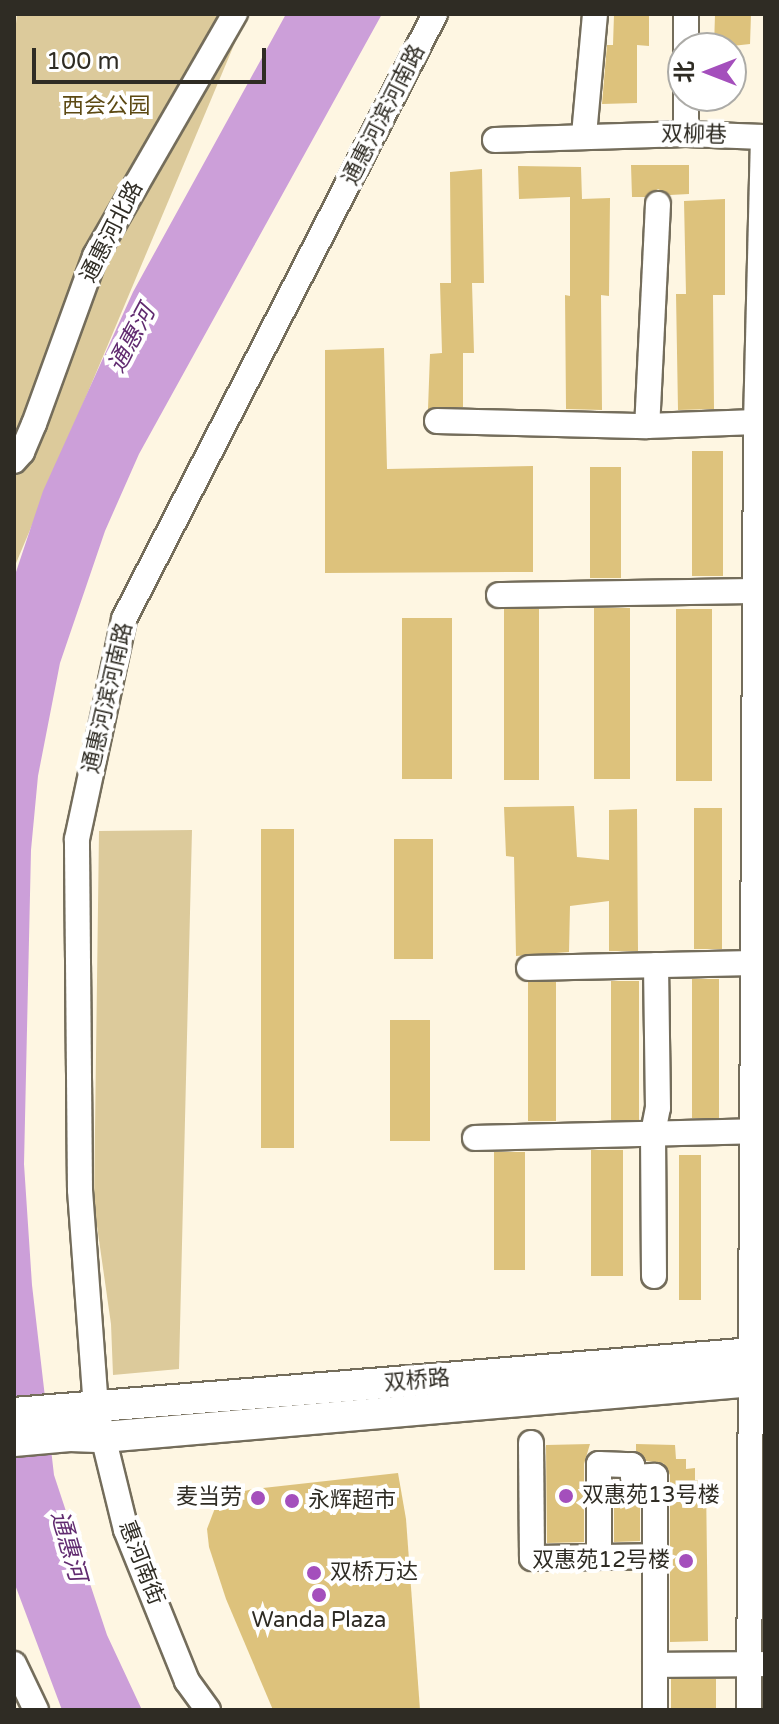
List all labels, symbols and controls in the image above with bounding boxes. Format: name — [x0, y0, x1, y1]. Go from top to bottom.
scale bar — [36, 32, 270, 82]
north arrow — [667, 32, 747, 112]
street label: 通惠河滨河南路 — [337, 40, 431, 190]
text: 100 m — [46, 47, 120, 76]
text: 北 — [672, 61, 698, 83]
park label: 西会公园 — [62, 94, 150, 120]
street label: 双柳巷 — [661, 121, 727, 149]
street label: 通惠河北路 — [75, 177, 149, 287]
water label: 通惠河 — [102, 300, 162, 378]
street label: 通惠河滨河南路 — [78, 620, 138, 776]
street label: 双桥路 — [383, 1365, 451, 1397]
place label: 双惠苑13号楼 — [582, 1483, 720, 1509]
place label: 麦当劳 — [176, 1485, 242, 1511]
marker: 双惠苑13号楼 — [557, 1487, 575, 1505]
place label: 永辉超市 — [308, 1488, 396, 1514]
marker: 麦当劳 — [249, 1489, 267, 1507]
marker: 永辉超市 — [283, 1492, 301, 1510]
water label: 通惠河 — [44, 1507, 92, 1585]
street label: 惠河南街 — [113, 1517, 169, 1609]
place label: 双惠苑12号楼 — [532, 1548, 670, 1574]
marker: 双惠苑12号楼 — [677, 1552, 695, 1570]
place label: 双桥万达 — [330, 1560, 418, 1586]
marker: 双桥万达 — [305, 1564, 323, 1582]
marker: Wanda Plaza — [310, 1586, 328, 1604]
place label: Wanda Plaza — [252, 1608, 386, 1634]

